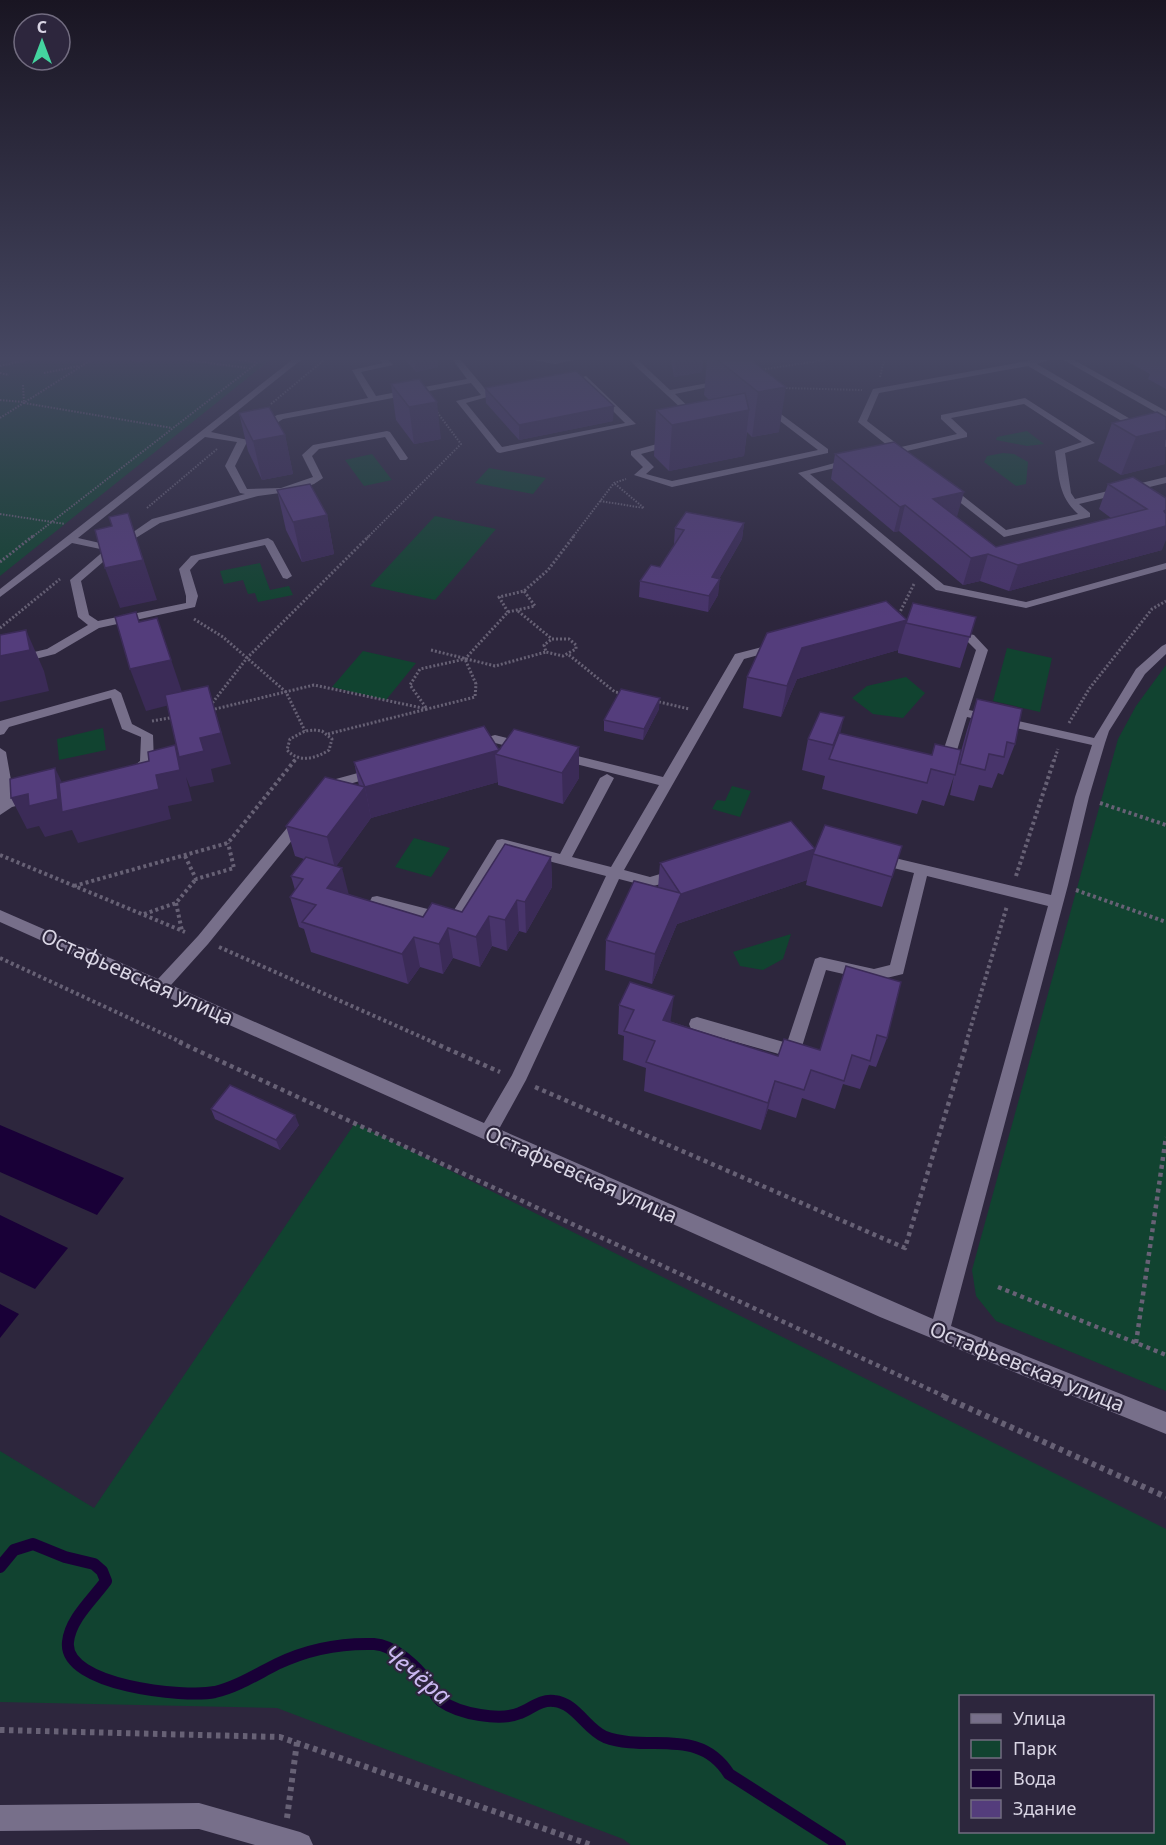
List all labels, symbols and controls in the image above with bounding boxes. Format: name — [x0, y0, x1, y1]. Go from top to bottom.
north arrow — [12, 12, 72, 72]
text: С — [37, 16, 47, 38]
street label: Остафьевская улица — [37, 921, 238, 1031]
street label: Остафьевская улица — [481, 1119, 682, 1229]
street label: Остафьевская улица — [926, 1314, 1129, 1418]
water label: Чечёра — [377, 1636, 459, 1712]
legend — [959, 1695, 1154, 1833]
text: Улица — [1013, 1706, 1066, 1730]
text: Парк — [1013, 1736, 1057, 1760]
text: Вода — [1013, 1766, 1056, 1790]
text: Здание — [1013, 1796, 1077, 1820]

